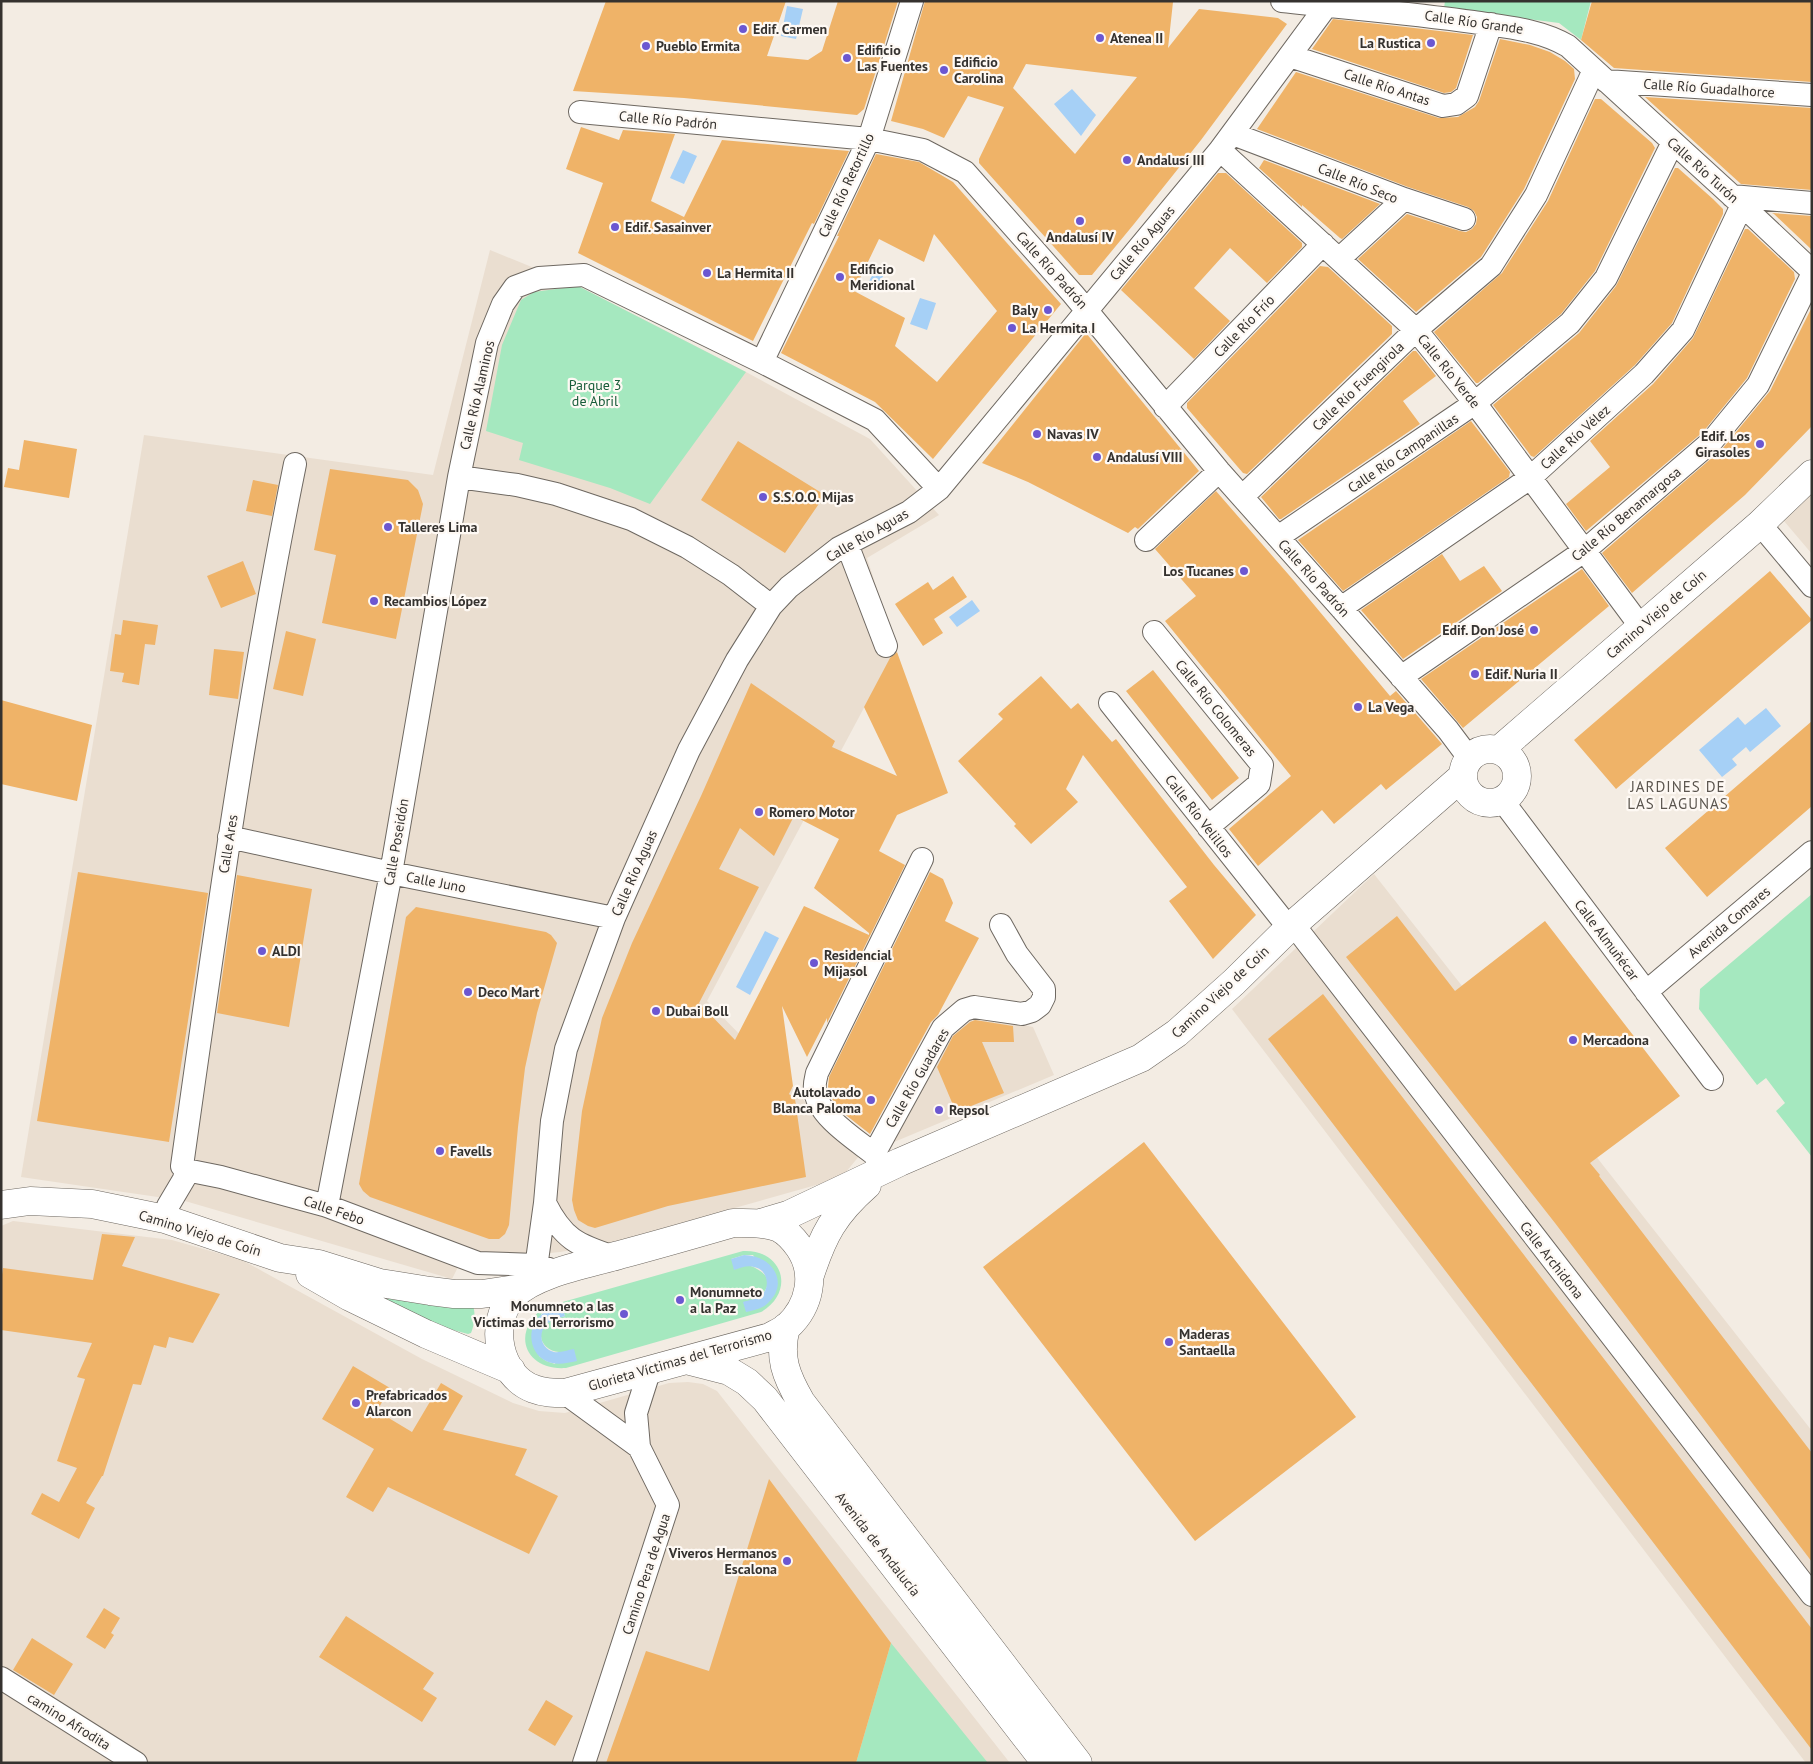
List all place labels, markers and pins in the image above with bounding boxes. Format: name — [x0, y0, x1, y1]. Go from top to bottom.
place label: Edif. Carmen — [753, 20, 827, 38]
marker: Edif. Carmen — [737, 23, 749, 35]
place label: Atenea II — [1110, 29, 1163, 47]
marker: Atenea II — [1094, 32, 1106, 44]
place label: La Rustica — [1360, 34, 1421, 52]
place label: Pueblo Ermita — [656, 37, 740, 55]
marker: La Rustica — [1425, 37, 1437, 49]
marker: Pueblo Ermita — [640, 40, 652, 52]
place label: Edificio Las Fuentes — [857, 41, 928, 75]
marker: Edificio Las Fuentes — [841, 52, 853, 64]
place label: Edificio Carolina — [954, 53, 1004, 87]
marker: Edificio Carolina — [938, 64, 950, 76]
place label: Andalusí III — [1137, 151, 1204, 169]
marker: Andalusí III — [1121, 154, 1133, 166]
marker: Andalusí IV — [1074, 215, 1086, 227]
place label: Edif. Sasainver — [625, 218, 711, 236]
marker: Edif. Sasainver — [609, 221, 621, 233]
place label: Andalusí IV — [1046, 228, 1115, 246]
place label: Edificio Meridional — [850, 260, 915, 294]
place label: La Hermita II — [717, 264, 794, 282]
marker: La Hermita II — [701, 267, 713, 279]
marker: Edificio Meridional — [834, 271, 846, 283]
place label: Baly — [1012, 301, 1038, 319]
marker: Baly — [1042, 304, 1054, 316]
place label: La Hermita I — [1022, 319, 1095, 337]
marker: La Hermita I — [1006, 322, 1018, 334]
place label: Navas IV — [1047, 425, 1099, 443]
place label: Edif. Los Girasoles — [1695, 427, 1750, 461]
marker: Navas IV — [1031, 428, 1043, 440]
marker: Edif. Los Girasoles — [1754, 438, 1766, 450]
place label: Andalusí VIII — [1107, 448, 1182, 466]
marker: Andalusí VIII — [1091, 451, 1103, 463]
place label: S.S.O.O. Mijas — [773, 488, 854, 506]
marker: S.S.O.O. Mijas — [757, 491, 769, 503]
place label: Talleres Lima — [398, 518, 477, 536]
marker: Talleres Lima — [382, 521, 394, 533]
place label: Los Tucanes — [1163, 562, 1234, 580]
marker: Los Tucanes — [1238, 565, 1250, 577]
place label: Recambios López — [384, 592, 487, 610]
marker: Recambios López — [368, 595, 380, 607]
place label: Edif. Don José — [1442, 621, 1524, 639]
marker: Edif. Don José — [1528, 624, 1540, 636]
place label: Edif. Nuria II — [1485, 665, 1558, 683]
marker: Edif. Nuria II — [1469, 668, 1481, 680]
place label: La Vega — [1368, 698, 1414, 716]
marker: La Vega — [1352, 701, 1364, 713]
place label: Romero Motor — [769, 803, 855, 821]
marker: Romero Motor — [753, 806, 765, 818]
place label: ALDI — [272, 942, 301, 960]
marker: ALDI — [256, 945, 268, 957]
place label: Residencial Mijasol — [824, 946, 893, 980]
marker: Residencial Mijasol — [808, 957, 820, 969]
place label: Deco Mart — [478, 983, 539, 1001]
marker: Deco Mart — [462, 986, 474, 998]
place label: Dubai Boll — [666, 1002, 729, 1020]
marker: Dubai Boll — [650, 1005, 662, 1017]
place label: Mercadona — [1583, 1031, 1649, 1049]
marker: Mercadona — [1567, 1034, 1579, 1046]
place label: Autolavado Blanca Paloma — [773, 1083, 861, 1117]
marker: Autolavado Blanca Paloma — [865, 1094, 877, 1106]
place label: Repsol — [949, 1101, 990, 1119]
marker: Repsol — [933, 1104, 945, 1116]
place label: Favells — [450, 1142, 492, 1160]
marker: Favells — [434, 1145, 446, 1157]
place label: Monumneto a la Paz — [690, 1283, 763, 1317]
marker: Monumneto a la Paz — [674, 1294, 686, 1306]
place label: Monumneto a las Victimas del Terrorismo — [473, 1297, 614, 1331]
marker: Monumneto a las Victimas del Terrorismo — [618, 1308, 630, 1320]
place label: Maderas Santaella — [1179, 1325, 1235, 1359]
marker: Maderas Santaella — [1163, 1336, 1175, 1348]
place label: Prefabricados Alarcon — [366, 1386, 447, 1420]
marker: Prefabricados Alarcon — [350, 1397, 362, 1409]
place label: Viveros Hermanos Escalona — [668, 1544, 777, 1578]
marker: Viveros Hermanos Escalona — [781, 1555, 793, 1567]

